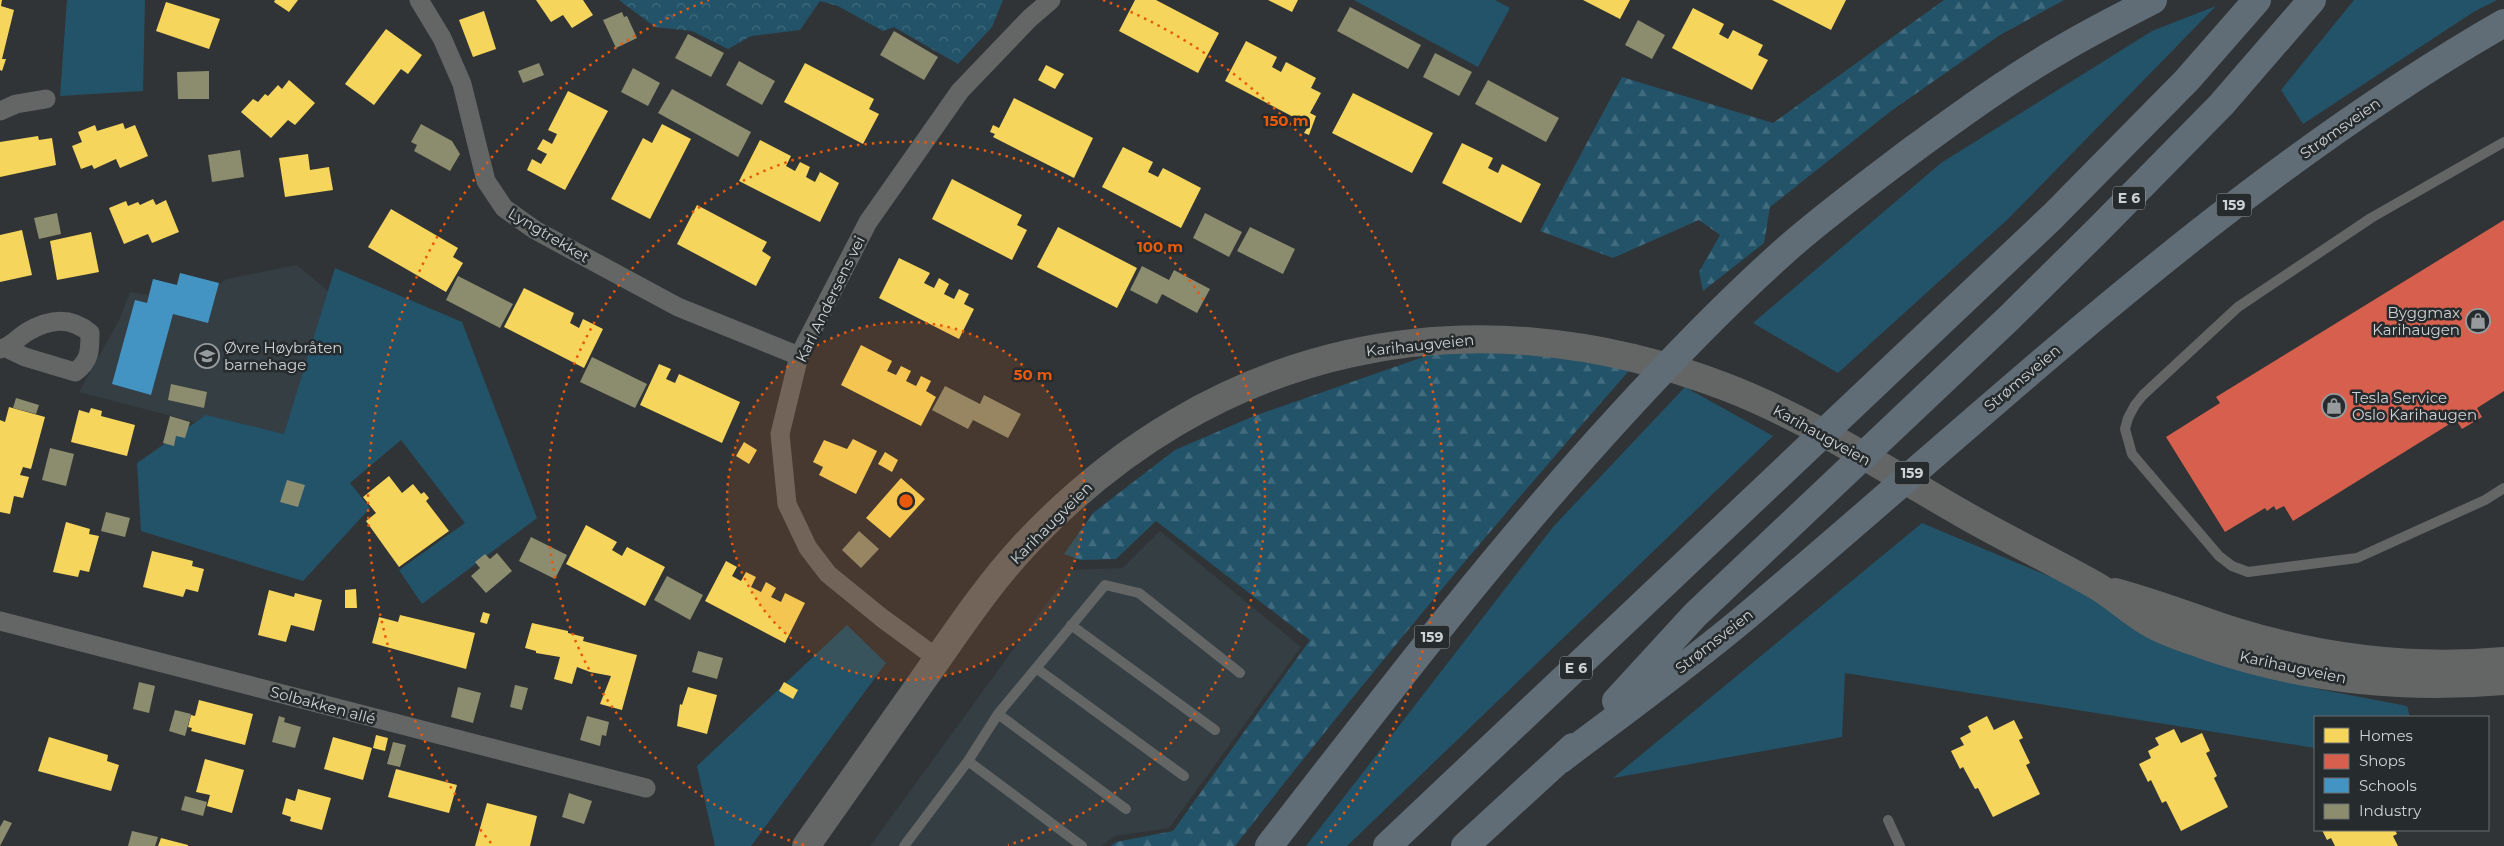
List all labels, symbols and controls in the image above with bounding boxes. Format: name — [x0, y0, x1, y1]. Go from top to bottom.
street label: Strømsveien — [2296, 93, 2384, 163]
text: 150 m — [1264, 111, 1308, 130]
road number: E 6 — [2113, 187, 2145, 210]
road number: 159 — [2216, 194, 2252, 216]
street label: Lyngtrekket — [505, 203, 593, 267]
street label: Karl Andersens vei — [791, 233, 869, 365]
text: 100 m — [1137, 237, 1183, 256]
place label: Byggmax Karihaugen — [2372, 303, 2460, 339]
shop icon: Byggmax Karihaugen — [2465, 308, 2491, 334]
street label: Karihaugveien — [1365, 330, 1475, 360]
place label: Øvre Høybråten barnehage — [224, 338, 342, 374]
street label: Strømsveien — [1980, 341, 2064, 415]
school or university icon: Øvre Høybråten barnehage — [194, 343, 220, 369]
text: 50 m — [1013, 365, 1053, 384]
place label: Tesla Service Oslo Karihaugen — [2352, 388, 2477, 424]
shop icon: Tesla Service Oslo Karihaugen — [2321, 393, 2347, 419]
street label: Karihaugveien — [1770, 400, 1874, 470]
road number: 159 — [1894, 462, 1930, 484]
street label: Karihaugveien — [1006, 478, 1096, 568]
centre of rings — [897, 492, 915, 510]
street label: Strømsveien — [1671, 605, 1757, 677]
road number: 159 — [1414, 626, 1450, 649]
street label: Karihaugveien — [2238, 646, 2348, 688]
road number: E 6 — [1560, 656, 1592, 680]
street label: Solbakken allé — [268, 682, 378, 728]
legend — [2314, 716, 2489, 831]
text: Homes — [2359, 726, 2413, 745]
text: Shops — [2359, 751, 2405, 770]
text: Schools — [2359, 776, 2417, 795]
text: Industry — [2359, 801, 2422, 820]

